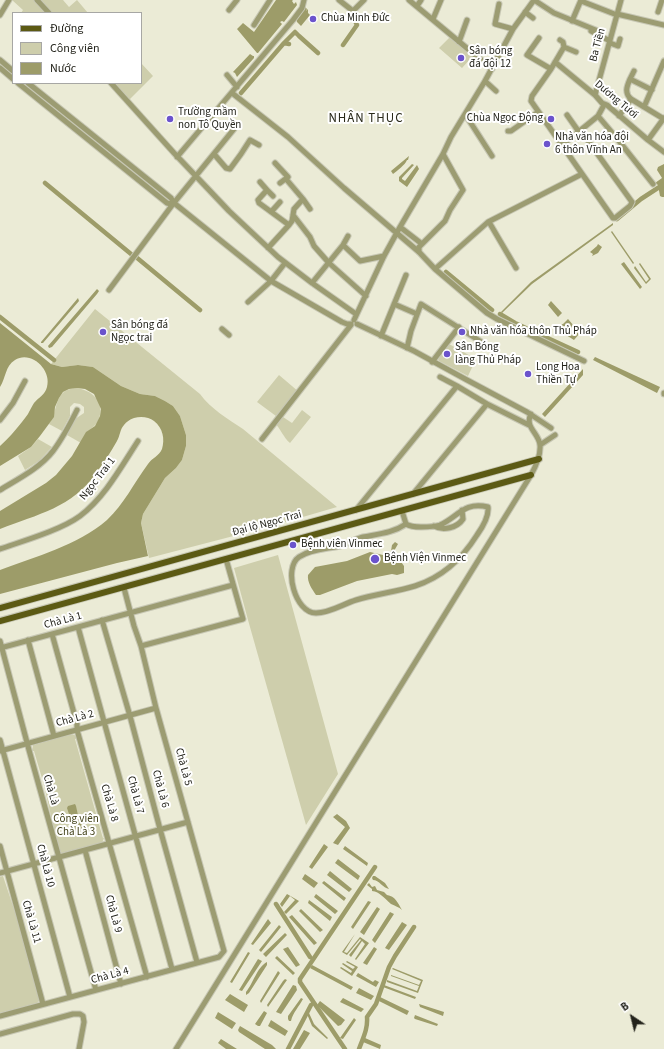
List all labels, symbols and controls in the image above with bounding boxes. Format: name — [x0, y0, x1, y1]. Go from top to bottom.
legend — [12, 12, 142, 84]
place label: Chùa Minh Đức — [321, 12, 390, 26]
marker: Chùa Minh Đức — [308, 14, 318, 24]
text: Đường — [50, 20, 83, 37]
street label: Ba Tiền — [587, 27, 609, 63]
text: Công viên — [50, 40, 99, 57]
place label: Sân bóng đá đội 12 — [469, 45, 512, 71]
marker: Sân bóng đá đội 12 — [456, 53, 466, 63]
text: Nước — [50, 60, 76, 77]
street label: Dương Tươi — [592, 78, 640, 122]
place label: Trường mầm non Tô Quyền — [178, 106, 241, 132]
district label: NHÂN THỤC — [328, 111, 404, 127]
place label: Chùa Ngọc Động — [467, 112, 543, 126]
marker: Trường mầm non Tô Quyền — [165, 114, 175, 124]
marker: Chùa Ngọc Động — [546, 114, 556, 124]
place label: Nhà văn hóa đội 6 thôn Vĩnh An — [555, 131, 629, 157]
marker: Nhà văn hóa đội 6 thôn Vĩnh An — [542, 139, 552, 149]
place label: Sân bóng đá Ngọc trai — [111, 319, 168, 345]
place label: Nhà văn hóa thôn Thủ Pháp — [470, 325, 597, 339]
marker: Sân bóng đá Ngọc trai — [98, 327, 108, 337]
marker: Nhà văn hóa thôn Thủ Pháp — [457, 327, 467, 337]
place label: Sân Bóng làng Thủ Pháp — [455, 341, 521, 367]
marker: Sân Bóng làng Thủ Pháp — [442, 349, 452, 359]
place label: Long Hoa Thiền Tự — [536, 361, 579, 387]
marker: Long Hoa Thiền Tự — [523, 369, 533, 379]
street label: Ngọc Trai 1 — [77, 455, 119, 503]
street label: Đại lộ Ngọc Trai — [231, 508, 303, 540]
place label: Bệnh viên Vinmec — [301, 538, 383, 552]
marker: Bệnh viên Vinmec — [288, 540, 298, 550]
place label: Bệnh Viện Vinmec — [384, 552, 466, 566]
marker: Bệnh Viện Vinmec — [369, 553, 381, 565]
street label: Chà Là 1 — [43, 610, 83, 632]
street label: Chà Là 2 — [55, 708, 95, 730]
street label: Chà Là 5 — [172, 747, 194, 787]
street label: Chà Là 6 — [149, 769, 171, 809]
street label: Chà Là — [39, 773, 61, 807]
street label: Chà Là 7 — [124, 775, 146, 815]
street label: Chà Là 8 — [97, 783, 121, 823]
park label: Công viên Chà Là 3 — [53, 813, 99, 839]
street label: Chà Là 10 — [33, 843, 57, 889]
street label: Chà Là 9 — [102, 894, 124, 934]
street label: Chà Là 11 — [19, 899, 43, 945]
street label: Chà Là 4 — [90, 965, 130, 987]
north arrow — [612, 997, 652, 1037]
text: B — [618, 999, 632, 1015]

